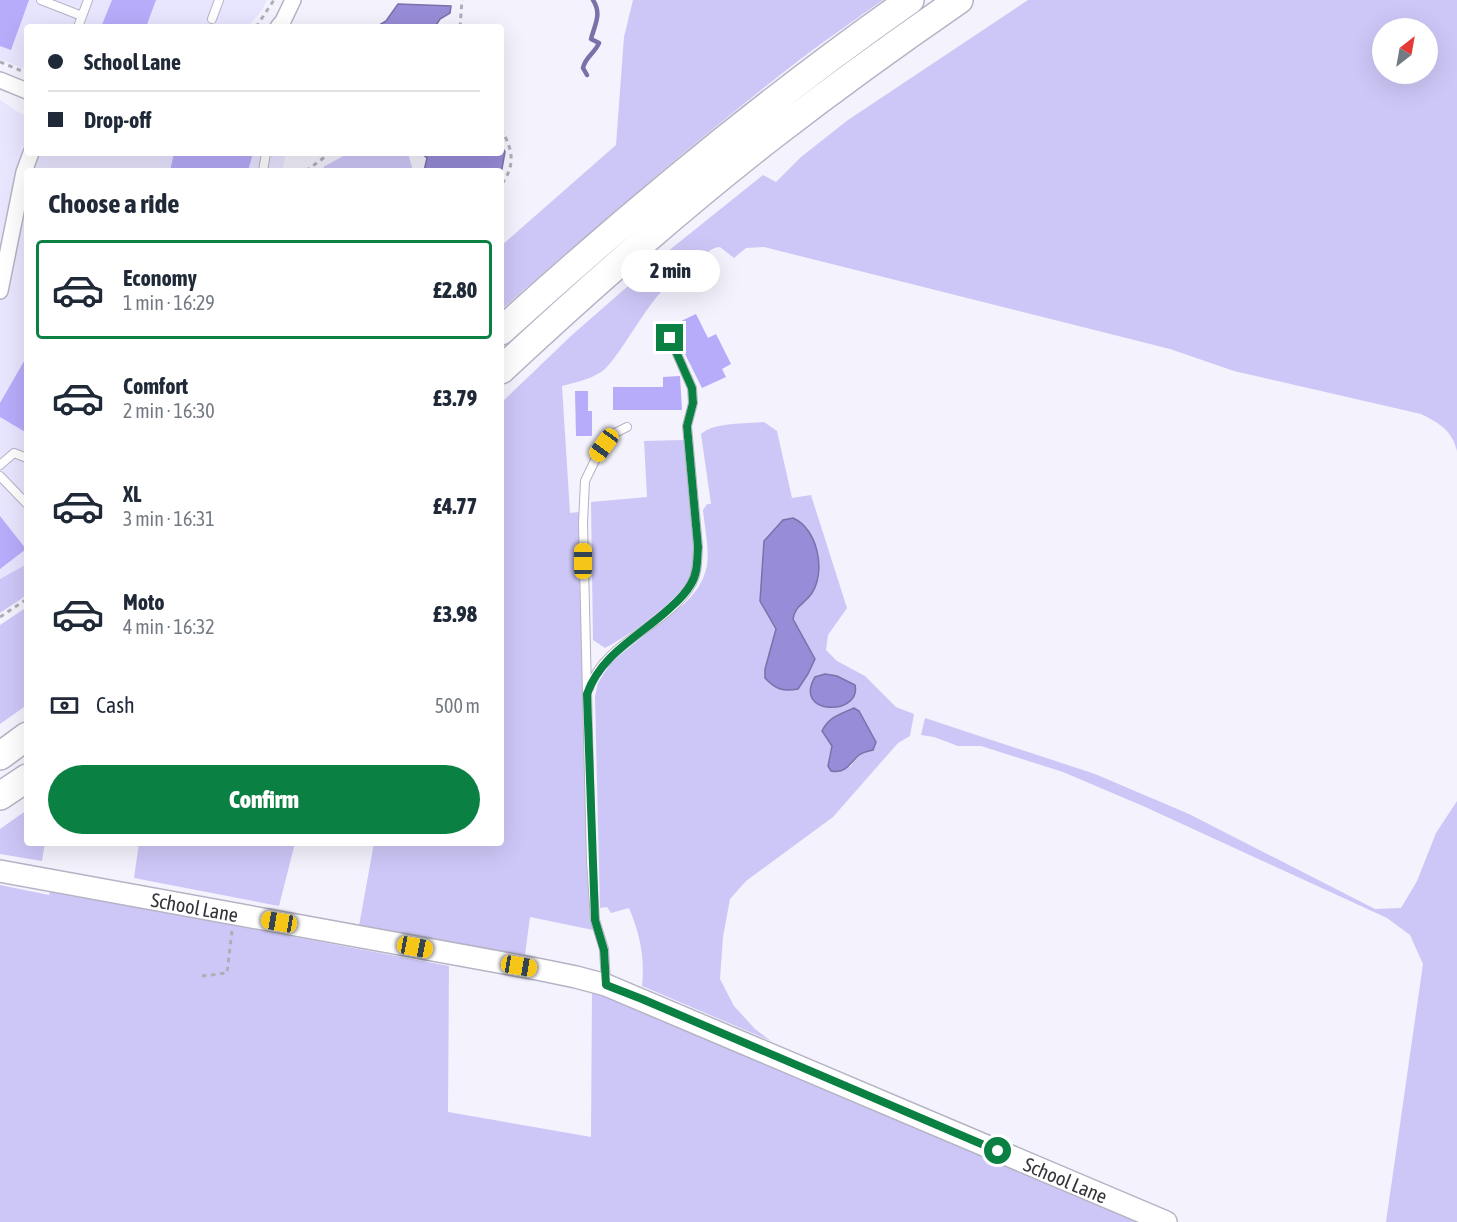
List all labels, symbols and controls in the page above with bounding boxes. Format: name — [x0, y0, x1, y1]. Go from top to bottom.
north arrow — [1372, 18, 1438, 84]
map controls — [1372, 18, 1438, 84]
text: School Lane — [84, 49, 181, 75]
text: Drop-off — [84, 107, 151, 133]
text: Choose a ride — [48, 188, 180, 219]
callout: 2 min — [620, 251, 720, 293]
text: 2 min — [650, 259, 691, 282]
icon: car — [51, 263, 105, 317]
text: Economy — [123, 265, 197, 291]
text: £2.80 — [433, 277, 477, 303]
text: 1 min · 16:29 — [123, 291, 215, 314]
route end — [656, 324, 683, 351]
icon: car — [51, 371, 105, 425]
text: Comfort — [123, 373, 188, 399]
text: £3.79 — [433, 385, 477, 411]
text: 2 min · 16:30 — [123, 399, 215, 422]
car — [586, 425, 622, 465]
icon: car — [51, 479, 105, 533]
text: XL — [123, 481, 141, 507]
text: £4.77 — [433, 493, 477, 519]
text: 3 min · 16:31 — [123, 507, 215, 530]
car — [574, 543, 592, 579]
icon: car — [51, 587, 105, 641]
text: Moto — [123, 589, 165, 615]
text: £3.98 — [433, 601, 477, 627]
text: 4 min · 16:32 — [123, 615, 215, 638]
icon: cash — [48, 689, 81, 722]
text: Cash — [96, 692, 135, 718]
text: 500 m — [435, 694, 480, 717]
button: Confirm — [48, 765, 480, 834]
street label: School Lane — [149, 887, 240, 926]
car — [260, 910, 298, 934]
car — [396, 935, 434, 959]
car — [500, 954, 538, 978]
route start — [984, 1137, 1011, 1164]
street label: School Lane — [1021, 1152, 1111, 1207]

